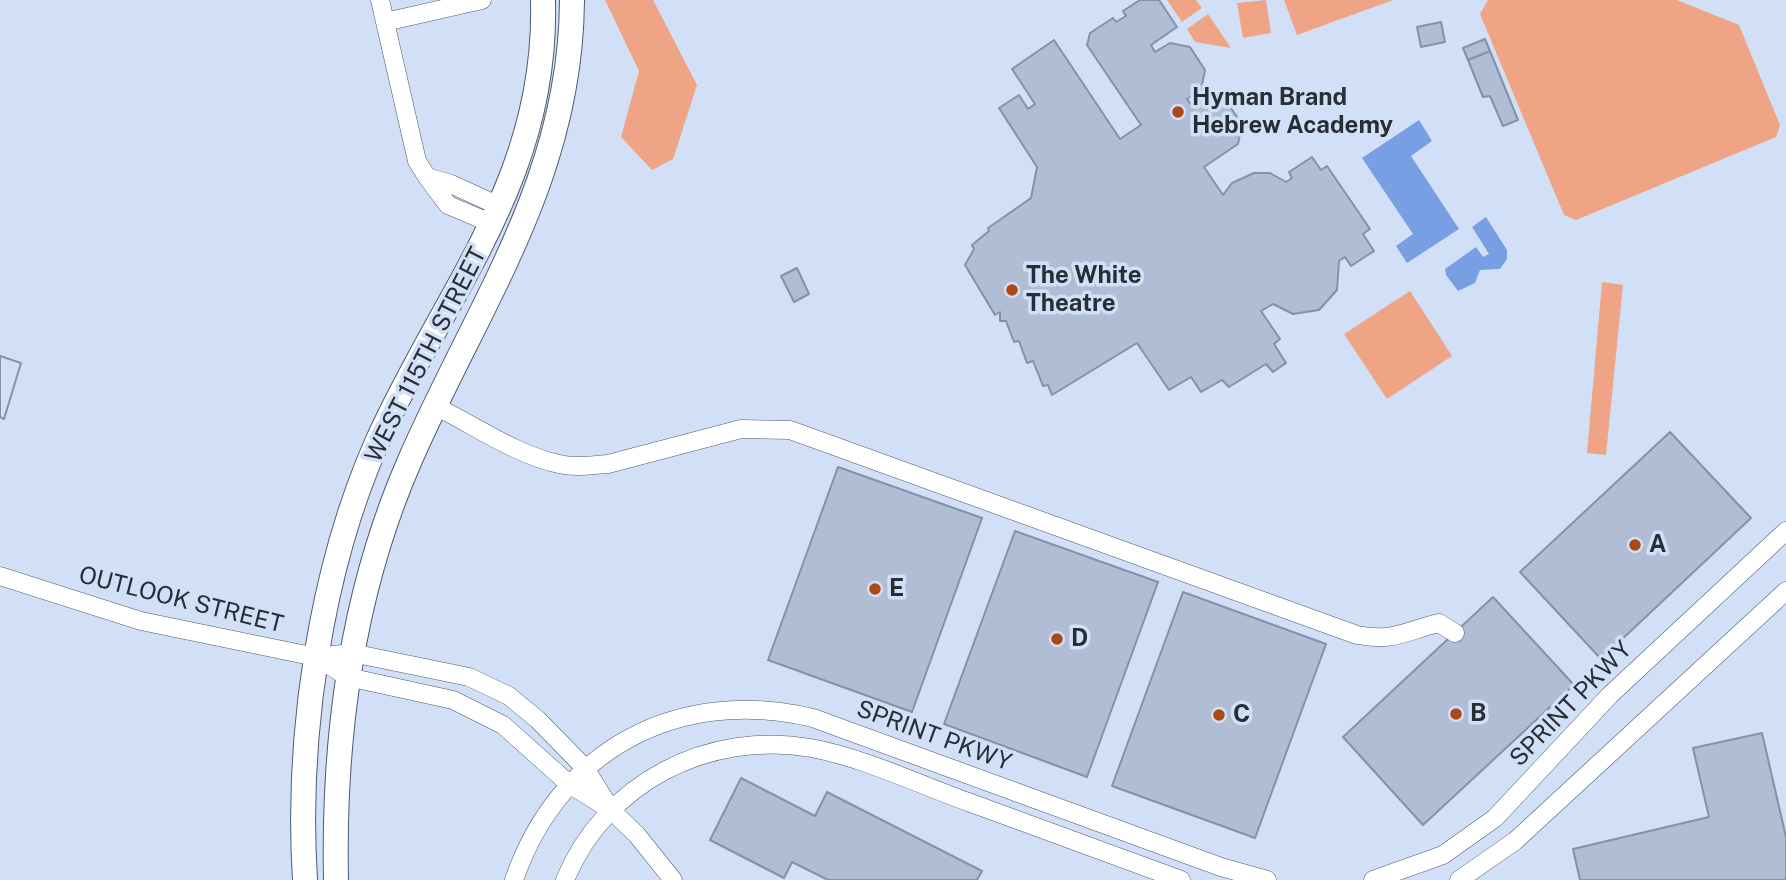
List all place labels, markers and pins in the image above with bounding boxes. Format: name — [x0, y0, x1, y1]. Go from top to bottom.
place label: Hyman Brand Hebrew Academy — [1192, 84, 1393, 140]
marker: Hyman Brand Hebrew Academy — [1170, 104, 1186, 120]
place label: The White Theatre — [1026, 262, 1142, 318]
marker: The White Theatre — [1004, 282, 1020, 298]
place label: A — [1649, 531, 1666, 559]
marker: A — [1627, 537, 1643, 553]
place label: E — [889, 575, 904, 603]
marker: E — [867, 581, 883, 597]
place label: D — [1071, 625, 1088, 653]
marker: D — [1049, 631, 1065, 647]
place label: B — [1470, 700, 1486, 728]
place label: C — [1233, 701, 1250, 729]
marker: B — [1448, 706, 1464, 722]
marker: C — [1211, 707, 1227, 723]

